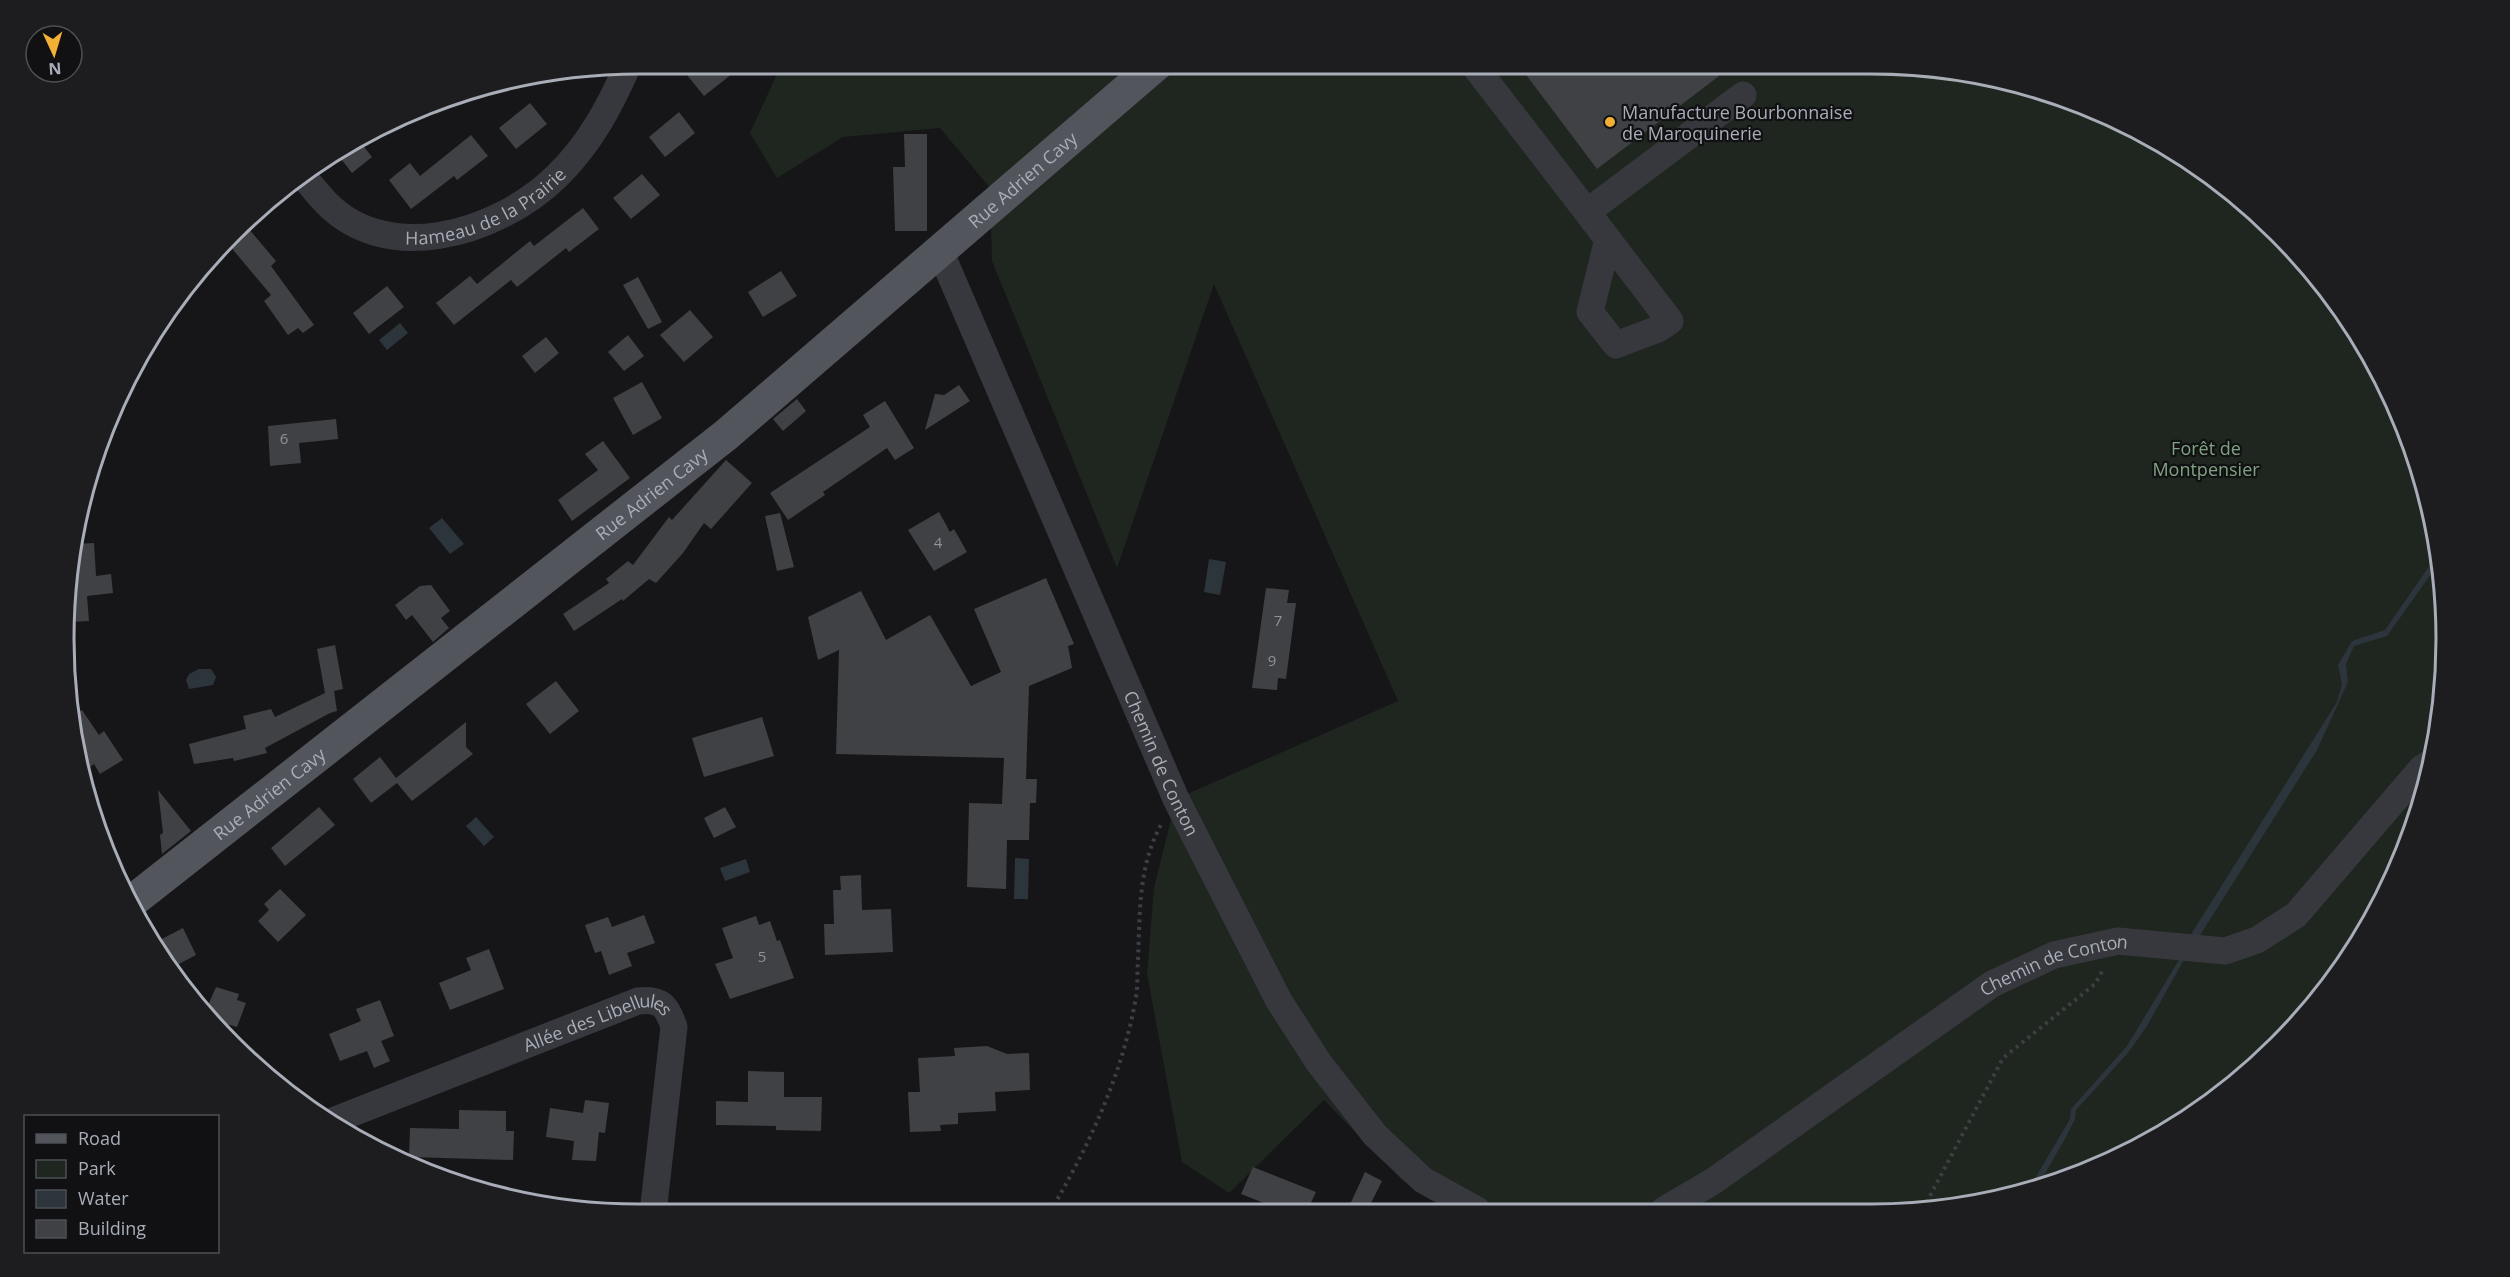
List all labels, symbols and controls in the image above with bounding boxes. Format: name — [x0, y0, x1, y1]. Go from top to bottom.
north arrow — [24, 24, 84, 84]
text: N — [48, 58, 62, 80]
place label: Manufacture Bourbonnaise de Maroquinerie — [1622, 100, 1853, 145]
marker: Manufacture Bourbonnaise de Maroquinerie — [1603, 115, 1617, 129]
street label: Rue Adrien Cavy — [963, 125, 1083, 233]
street label: Hameau de la Prairie — [405, 162, 571, 250]
house number: 6 — [280, 428, 288, 448]
park label: Forêt de Montpensier — [2152, 436, 2260, 481]
street label: Rue Adrien Cavy — [590, 441, 713, 545]
house number: 4 — [934, 532, 943, 552]
house number: 7 — [1274, 610, 1282, 630]
house number: 9 — [1268, 650, 1276, 670]
street label: Chemin de Conton — [1119, 687, 1205, 840]
street label: Rue Adrien Cavy — [208, 742, 331, 845]
street label: Chemin de Conton — [1975, 929, 2129, 1001]
house number: 5 — [758, 946, 766, 966]
street label: Allée des Libellules — [519, 988, 679, 1057]
legend — [24, 1115, 219, 1253]
text: Road — [78, 1126, 121, 1150]
text: Park — [78, 1156, 116, 1180]
text: Water — [78, 1186, 129, 1210]
text: Building — [78, 1216, 146, 1240]

